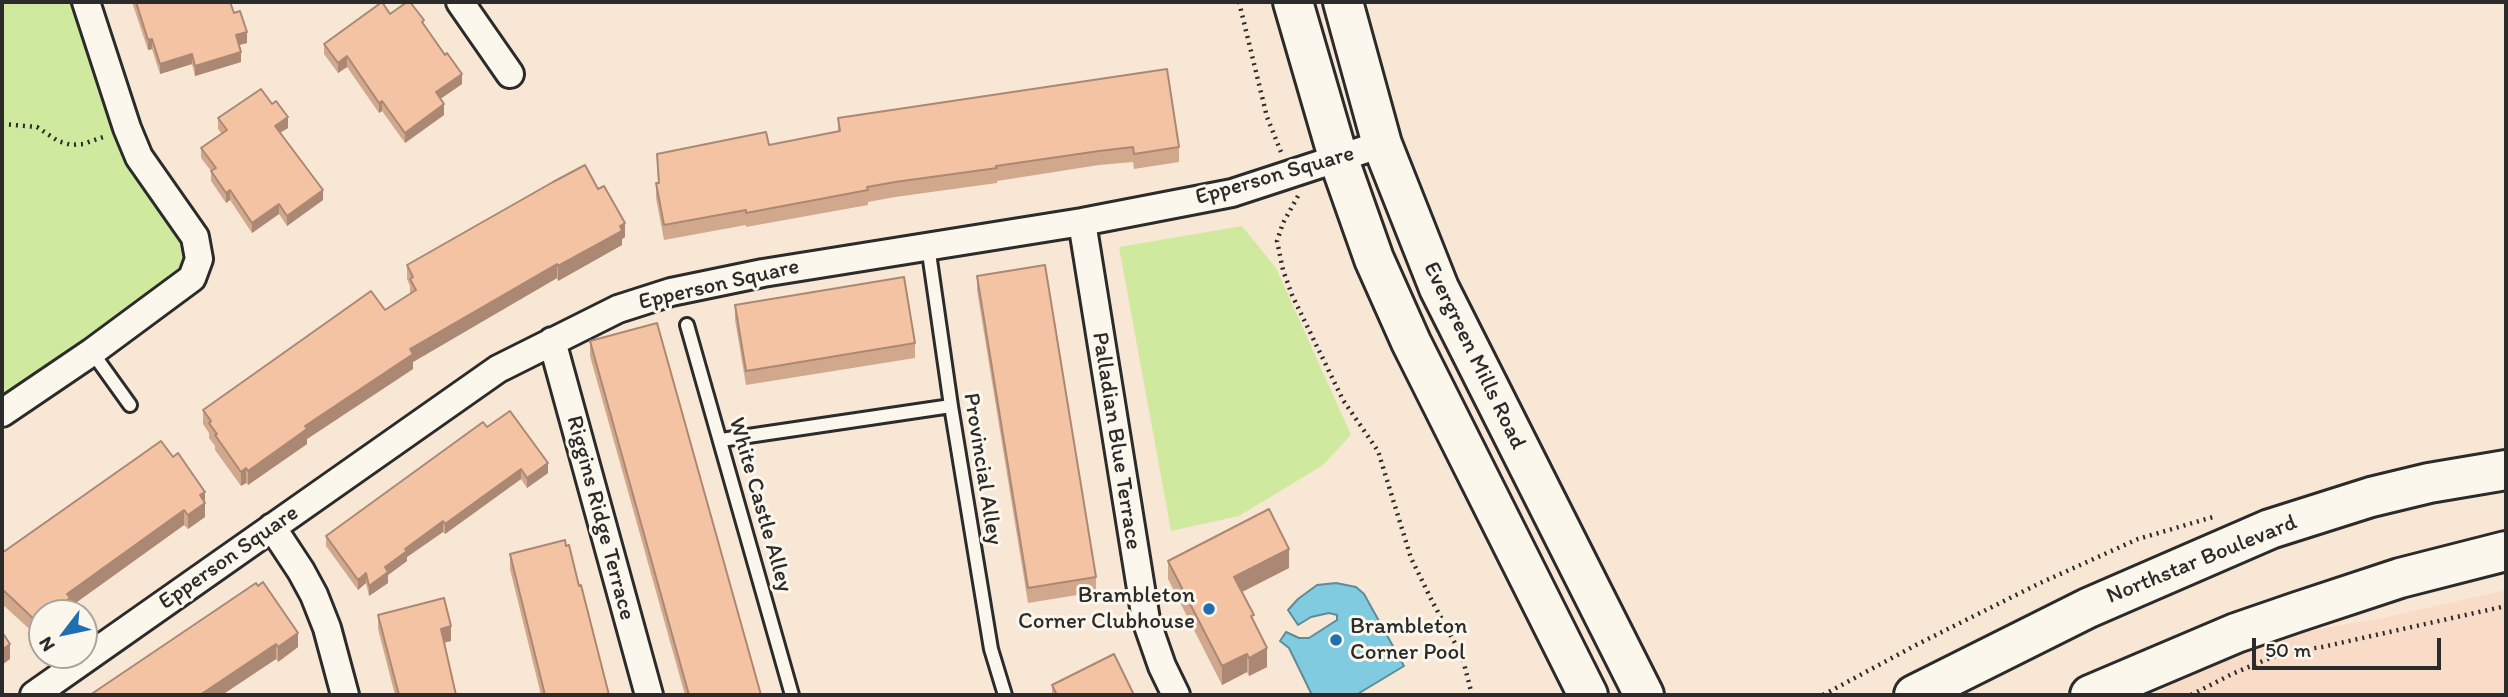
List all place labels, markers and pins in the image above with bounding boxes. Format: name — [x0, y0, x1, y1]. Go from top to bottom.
place label: Brambleton Corner Clubhouse — [1018, 582, 1195, 636]
marker: Brambleton Corner Clubhouse — [1201, 601, 1217, 617]
place label: Brambleton Corner Pool — [1350, 613, 1467, 667]
marker: Brambleton Corner Pool — [1328, 632, 1344, 648]

